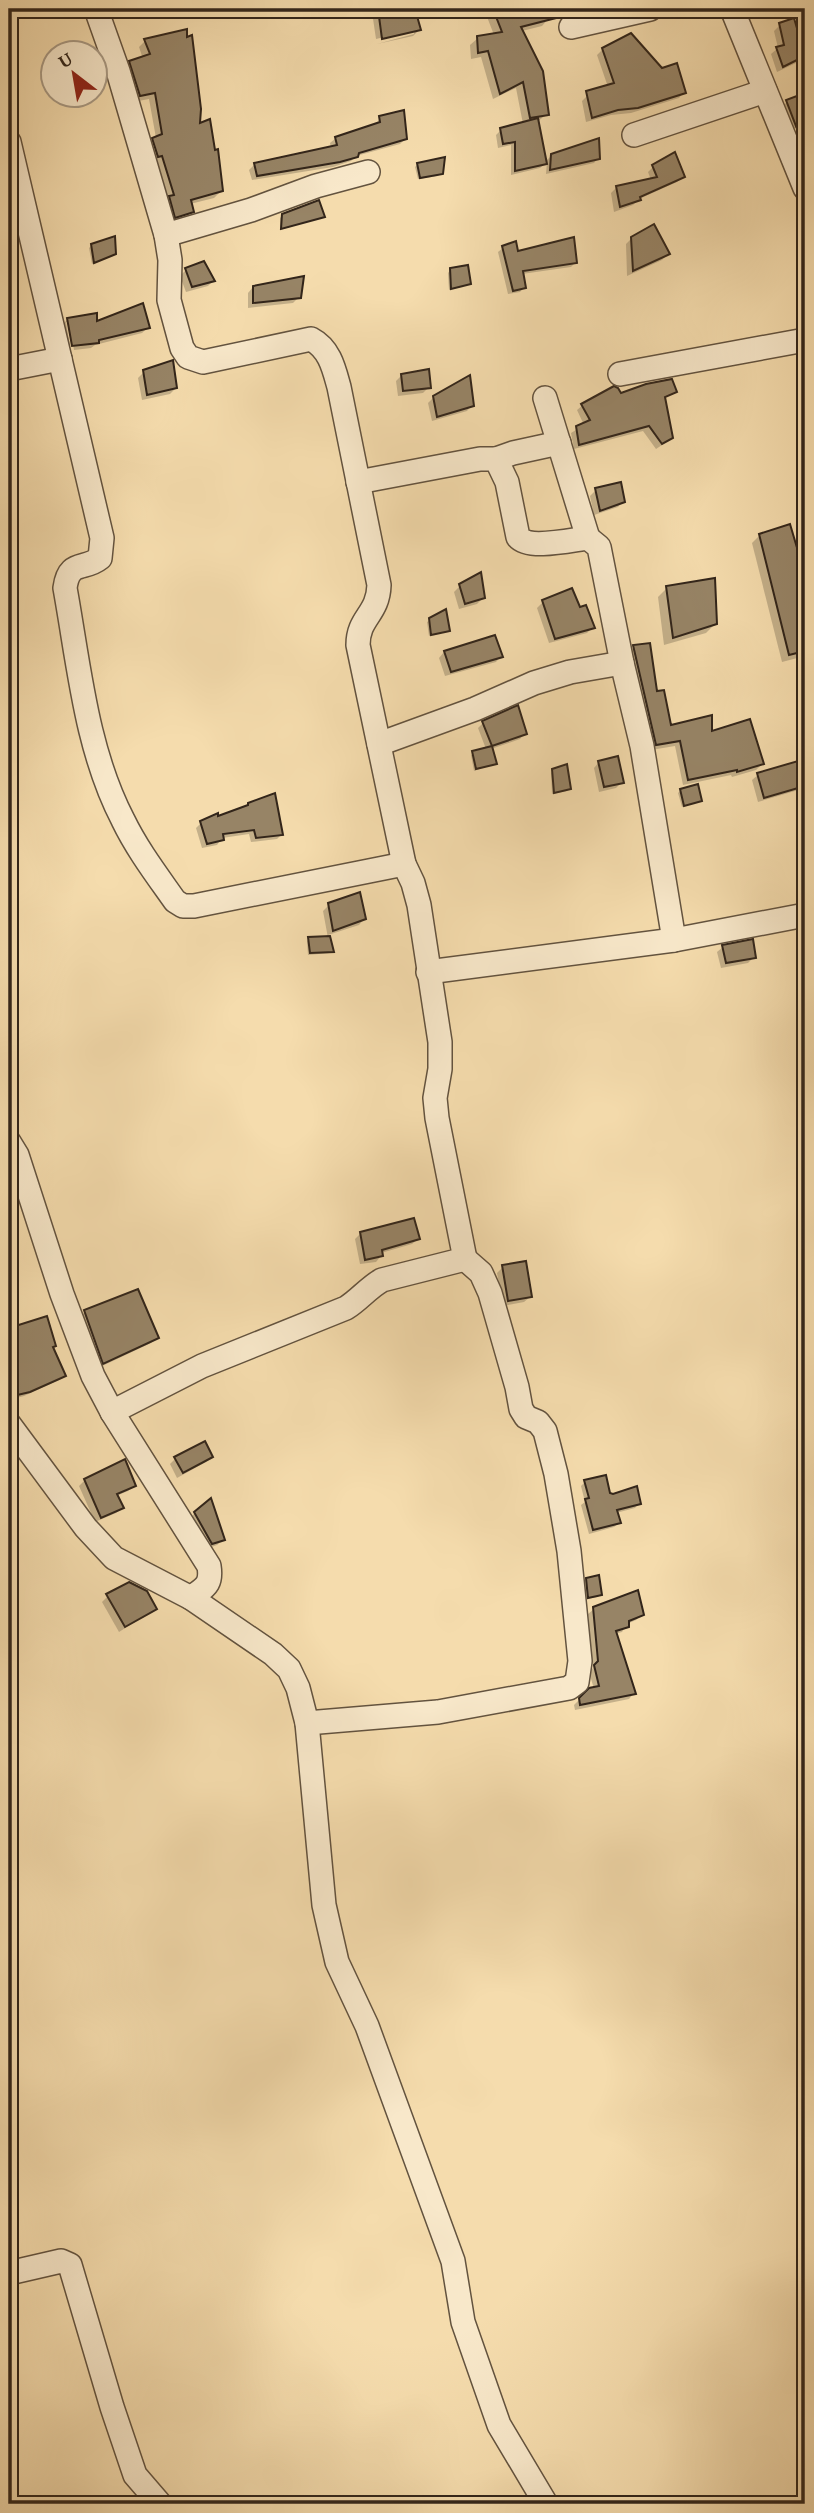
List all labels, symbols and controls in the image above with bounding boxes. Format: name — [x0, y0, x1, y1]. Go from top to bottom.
north arrow — [38, 38, 108, 108]
text: U — [53, 44, 78, 75]

